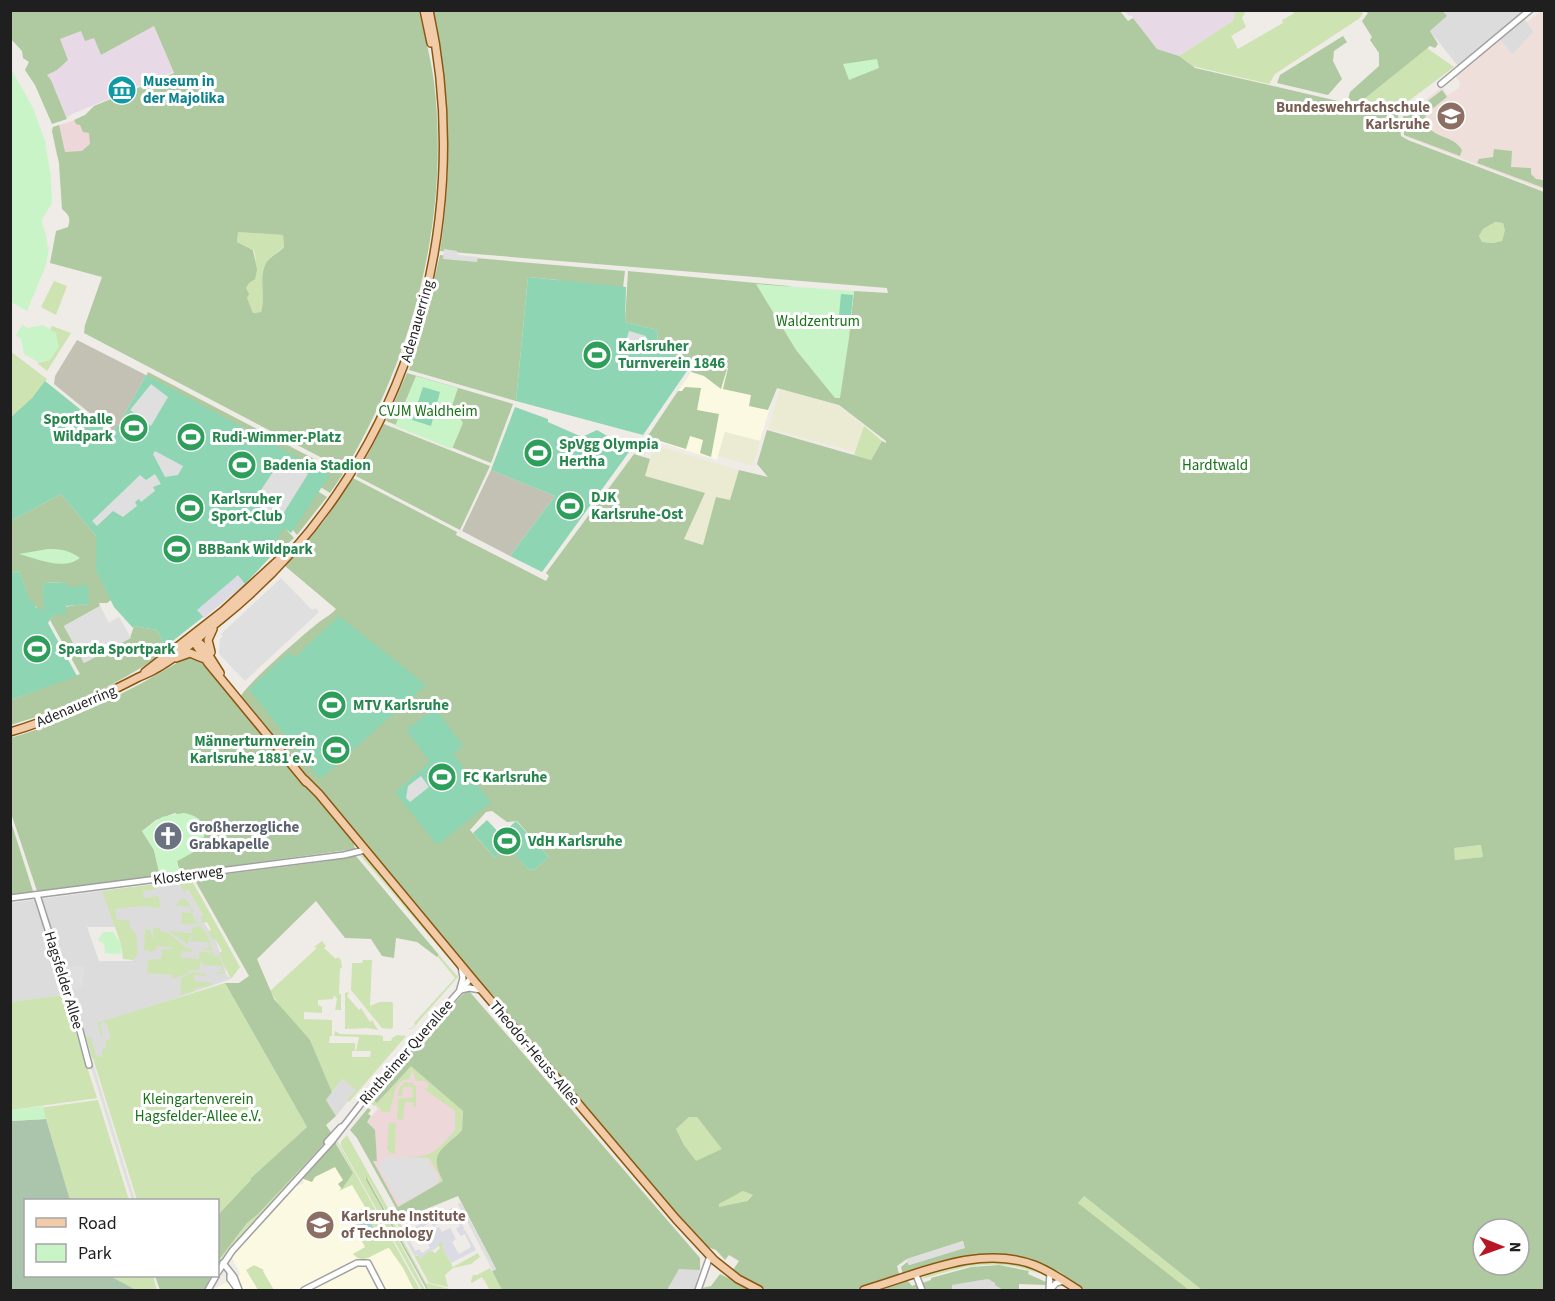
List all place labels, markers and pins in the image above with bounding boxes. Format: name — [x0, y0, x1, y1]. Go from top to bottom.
place label: Museum in der Majolika — [143, 71, 225, 109]
museum icon: Museum in der Majolika — [106, 74, 138, 106]
place label: Bundeswehrfachschule Karlsruhe — [1276, 97, 1430, 135]
school or university icon: Bundeswehrfachschule Karlsruhe — [1435, 100, 1467, 132]
place label: Karlsruher Turnverein 1846 — [618, 336, 725, 374]
sports icon: Karlsruher Turnverein 1846 — [581, 339, 613, 371]
place label: Sporthalle Wildpark — [43, 409, 114, 447]
sports icon: Sporthalle Wildpark — [118, 412, 150, 444]
sports icon: Rudi-Wimmer-Platz — [175, 421, 207, 453]
place label: Rudi-Wimmer-Platz — [212, 427, 341, 448]
place label: SpVgg Olympia Hertha — [559, 434, 659, 472]
sports icon: SpVgg Olympia Hertha — [522, 437, 554, 469]
sports icon: Badenia Stadion — [226, 449, 258, 481]
place label: Badenia Stadion — [263, 455, 371, 476]
place label: DJK Karlsruhe-Ost — [591, 487, 684, 525]
place label: Karlsruher Sport-Club — [211, 489, 283, 527]
sports icon: DJK Karlsruhe-Ost — [554, 490, 586, 522]
sports icon: Karlsruher Sport-Club — [174, 492, 206, 524]
sports icon: BBBank Wildpark — [161, 533, 193, 565]
place label: BBBank Wildpark — [198, 539, 313, 560]
sports icon: Sparda Sportpark — [21, 633, 53, 665]
place label: Sparda Sportpark — [58, 639, 176, 660]
sports icon: MTV Karlsruhe — [316, 689, 348, 721]
place label: MTV Karlsruhe — [353, 695, 449, 716]
place label: Männerturnverein Karlsruhe 1881 e.V. — [190, 731, 315, 769]
sports icon: Männerturnverein Karlsruhe 1881 e.V. — [320, 734, 352, 766]
sports icon: FC Karlsruhe — [426, 761, 458, 793]
place label: FC Karlsruhe — [463, 767, 548, 788]
place label: Großherzogliche Grabkapelle — [189, 817, 299, 855]
church icon: Großherzogliche Grabkapelle — [152, 820, 184, 852]
sports icon: VdH Karlsruhe — [491, 825, 523, 857]
place label: VdH Karlsruhe — [527, 831, 623, 852]
place label: Karlsruhe Institute of Technology — [341, 1206, 466, 1244]
school or university icon: Karlsruhe Institute of Technology — [304, 1209, 336, 1241]

